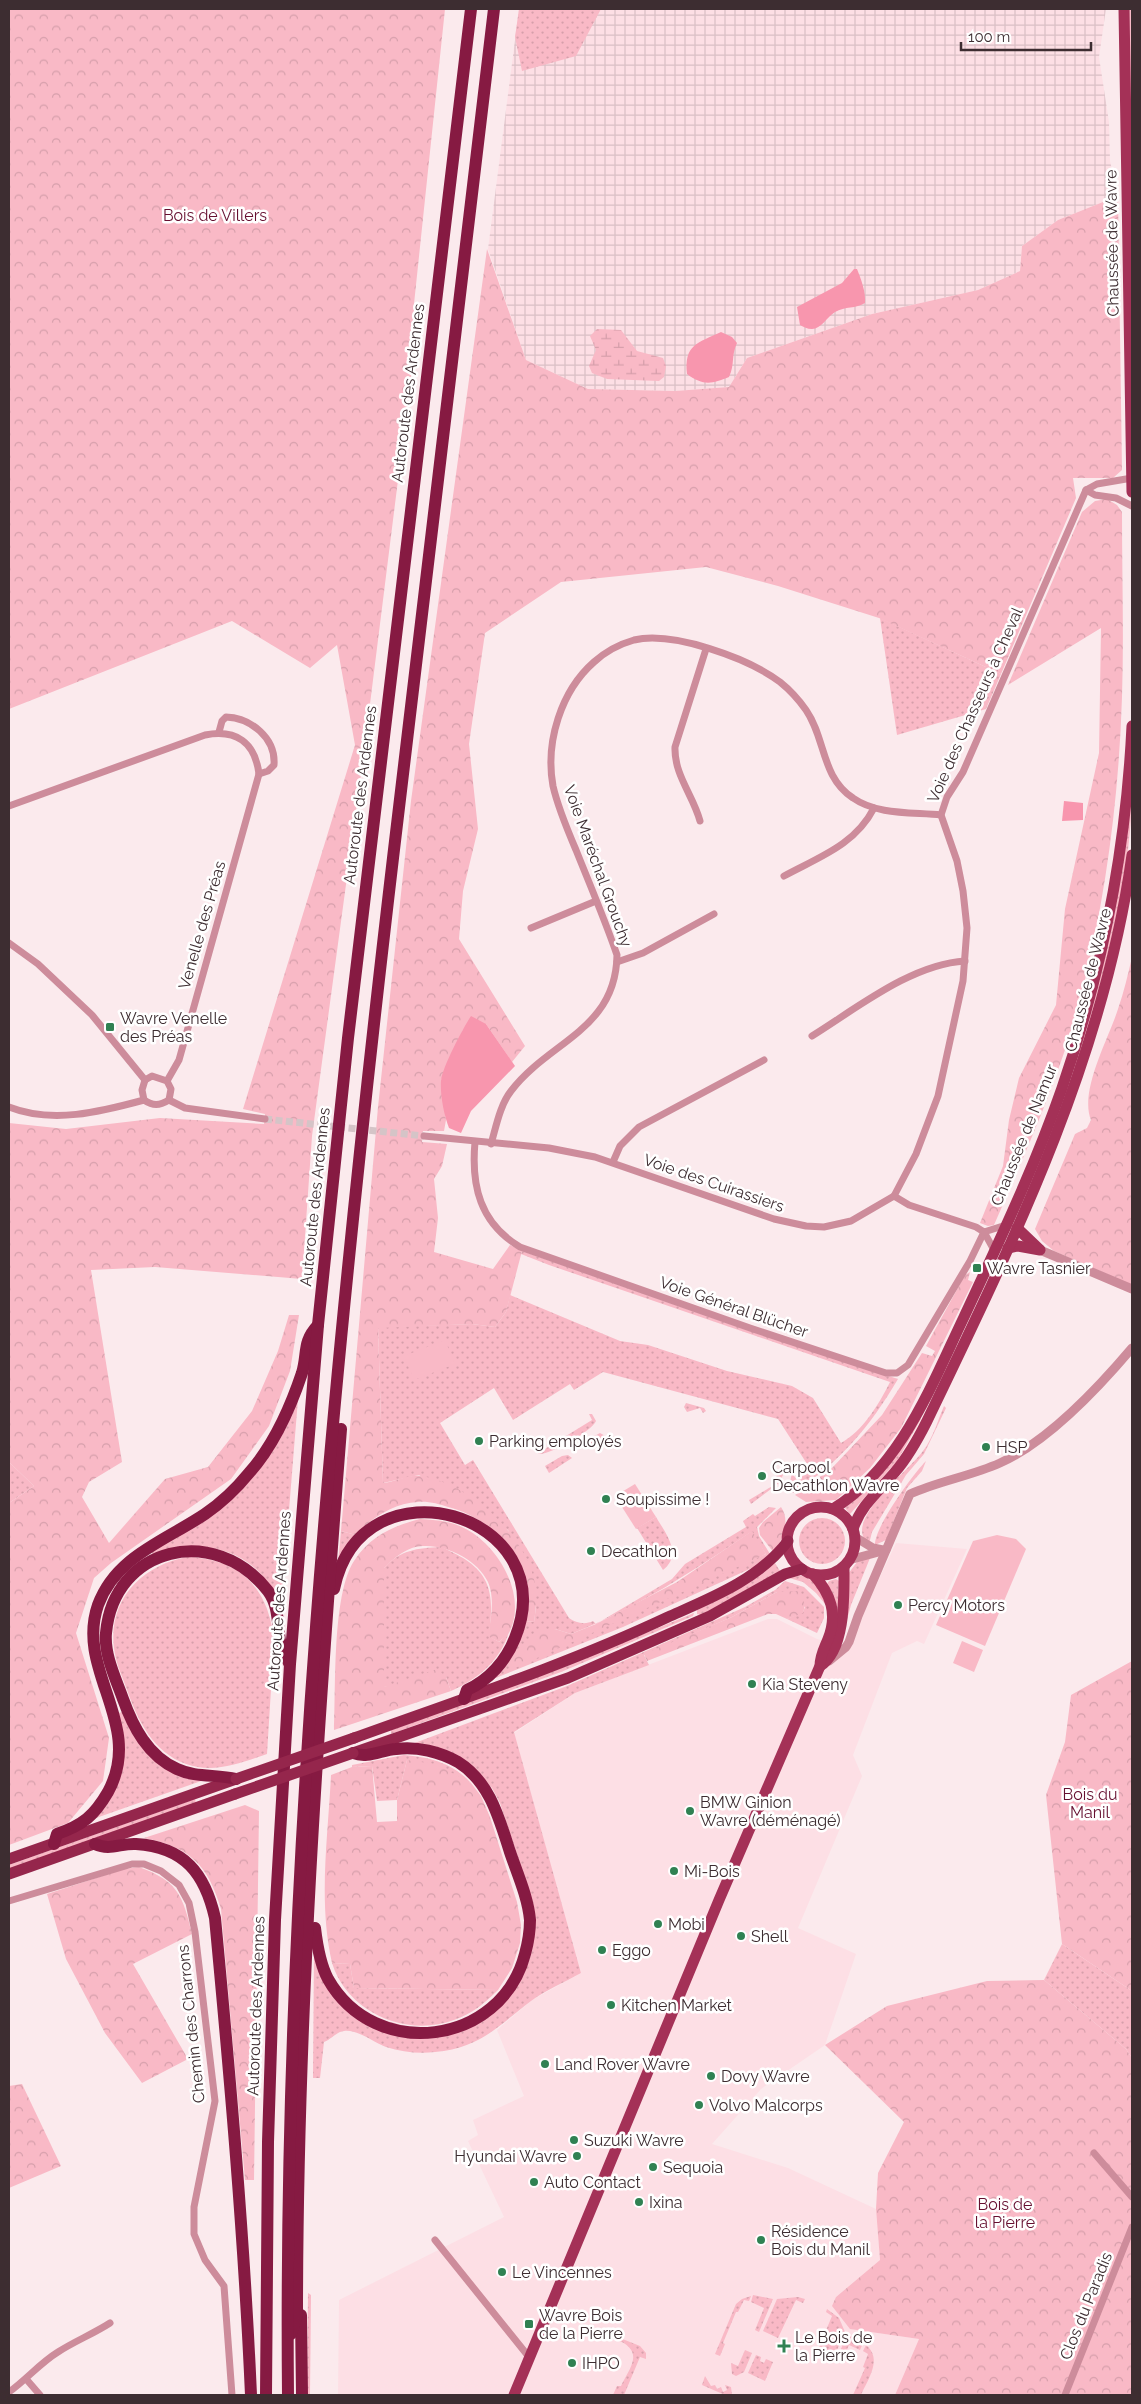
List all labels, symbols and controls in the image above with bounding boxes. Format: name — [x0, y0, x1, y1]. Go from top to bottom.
scale bar — [961, 20, 1091, 52]
text: 100 m — [968, 28, 1010, 46]
street label: Chaussée de Wavre — [1101, 169, 1123, 317]
park label: Bois de Villers — [163, 206, 267, 225]
street label: Autoroute des Ardennes — [388, 302, 428, 483]
street label: Voie des Chasseurs à Cheval — [923, 604, 1027, 806]
street label: Autoroute des Ardennes — [340, 704, 380, 885]
street label: Voie Maréchal Grouchy — [560, 782, 636, 950]
street label: Venelle des Préas — [175, 858, 229, 991]
street label: Chaussée de Wavre — [1061, 906, 1115, 1054]
place label: Wavre Venelle des Préas — [120, 1009, 227, 1046]
marker: Wavre Venelle des Préas — [104, 1021, 116, 1033]
street label: Chaussée de Namur — [987, 1061, 1061, 1209]
street label: Autoroute des Ardennes — [296, 1106, 334, 1287]
street label: Voie des Cuirassiers — [641, 1150, 787, 1216]
place label: Wavre Tasnier — [987, 1259, 1091, 1278]
marker: Wavre Tasnier — [971, 1262, 983, 1274]
street label: Voie Général Blücher — [657, 1273, 811, 1341]
place label: Parking employés — [489, 1432, 622, 1451]
marker: Parking employés — [473, 1435, 485, 1447]
place label: HSP — [996, 1438, 1028, 1457]
marker: HSP — [980, 1441, 992, 1453]
place label: Carpool Decathlon Wavre — [772, 1458, 899, 1495]
marker: Carpool Decathlon Wavre — [756, 1470, 768, 1482]
place label: Soupissime ! — [616, 1490, 709, 1509]
marker: Soupissime ! — [600, 1493, 612, 1505]
street label: Autoroute des Ardennes — [263, 1510, 295, 1691]
place label: Decathlon — [601, 1542, 677, 1561]
marker: Decathlon — [585, 1545, 597, 1557]
place label: Percy Motors — [908, 1596, 1005, 1615]
marker: Percy Motors — [892, 1599, 904, 1611]
place label: Kia Steveny — [762, 1675, 848, 1694]
marker: Kia Steveny — [746, 1678, 758, 1690]
park label: Bois du Manil — [1063, 1785, 1117, 1822]
place label: BMW Ginion Wavre (déménagé) — [700, 1793, 840, 1830]
marker: BMW Ginion Wavre (déménagé) — [684, 1805, 696, 1817]
place label: Mi-Bois — [684, 1862, 740, 1881]
marker: Mi-Bois — [668, 1865, 680, 1877]
street label: Autoroute des Ardennes — [243, 1915, 269, 2096]
place label: Mobi — [668, 1915, 705, 1934]
marker: Mobi — [652, 1918, 664, 1930]
place label: Shell — [751, 1927, 789, 1946]
marker: Shell — [735, 1930, 747, 1942]
place label: Eggo — [612, 1941, 651, 1960]
street label: Chemin des Charrons — [173, 1944, 209, 2104]
marker: Eggo — [596, 1944, 608, 1956]
place label: Kitchen Market — [621, 1996, 733, 2015]
marker: Kitchen Market — [605, 1999, 617, 2011]
place label: Land Rover Wavre — [555, 2055, 690, 2074]
marker: Land Rover Wavre — [539, 2058, 551, 2070]
place label: Dovy Wavre — [721, 2067, 810, 2086]
marker: Dovy Wavre — [705, 2070, 717, 2082]
place label: Volvo Malcorps — [709, 2096, 823, 2115]
marker: Volvo Malcorps — [693, 2099, 705, 2111]
place label: Suzuki Wavre — [584, 2131, 684, 2150]
marker: Suzuki Wavre — [568, 2134, 580, 2146]
place label: Hyundai Wavre — [454, 2147, 567, 2166]
marker: Hyundai Wavre — [571, 2150, 583, 2162]
place label: Sequoia — [663, 2158, 723, 2177]
marker: Sequoia — [647, 2161, 659, 2173]
place label: Auto Contact — [544, 2173, 642, 2192]
marker: Auto Contact — [528, 2176, 540, 2188]
place label: Ixina — [649, 2193, 683, 2212]
park label: Bois de la Pierre — [975, 2195, 1035, 2232]
marker: Ixina — [633, 2196, 645, 2208]
place label: Résidence Bois du Manil — [771, 2222, 870, 2259]
marker: Résidence Bois du Manil — [755, 2234, 767, 2246]
street label: Clos du Paradis — [1056, 2249, 1116, 2363]
place label: Le Vincennes — [512, 2263, 612, 2282]
marker: Le Vincennes — [496, 2266, 508, 2278]
place label: Wavre Bois de la Pierre — [539, 2306, 623, 2343]
marker: Wavre Bois de la Pierre — [523, 2318, 535, 2330]
place label: Le Bois de la Pierre — [795, 2328, 872, 2365]
marker: Le Bois de la Pierre — [777, 2339, 791, 2353]
place label: IHPO — [582, 2354, 620, 2373]
marker: IHPO — [566, 2357, 578, 2369]

